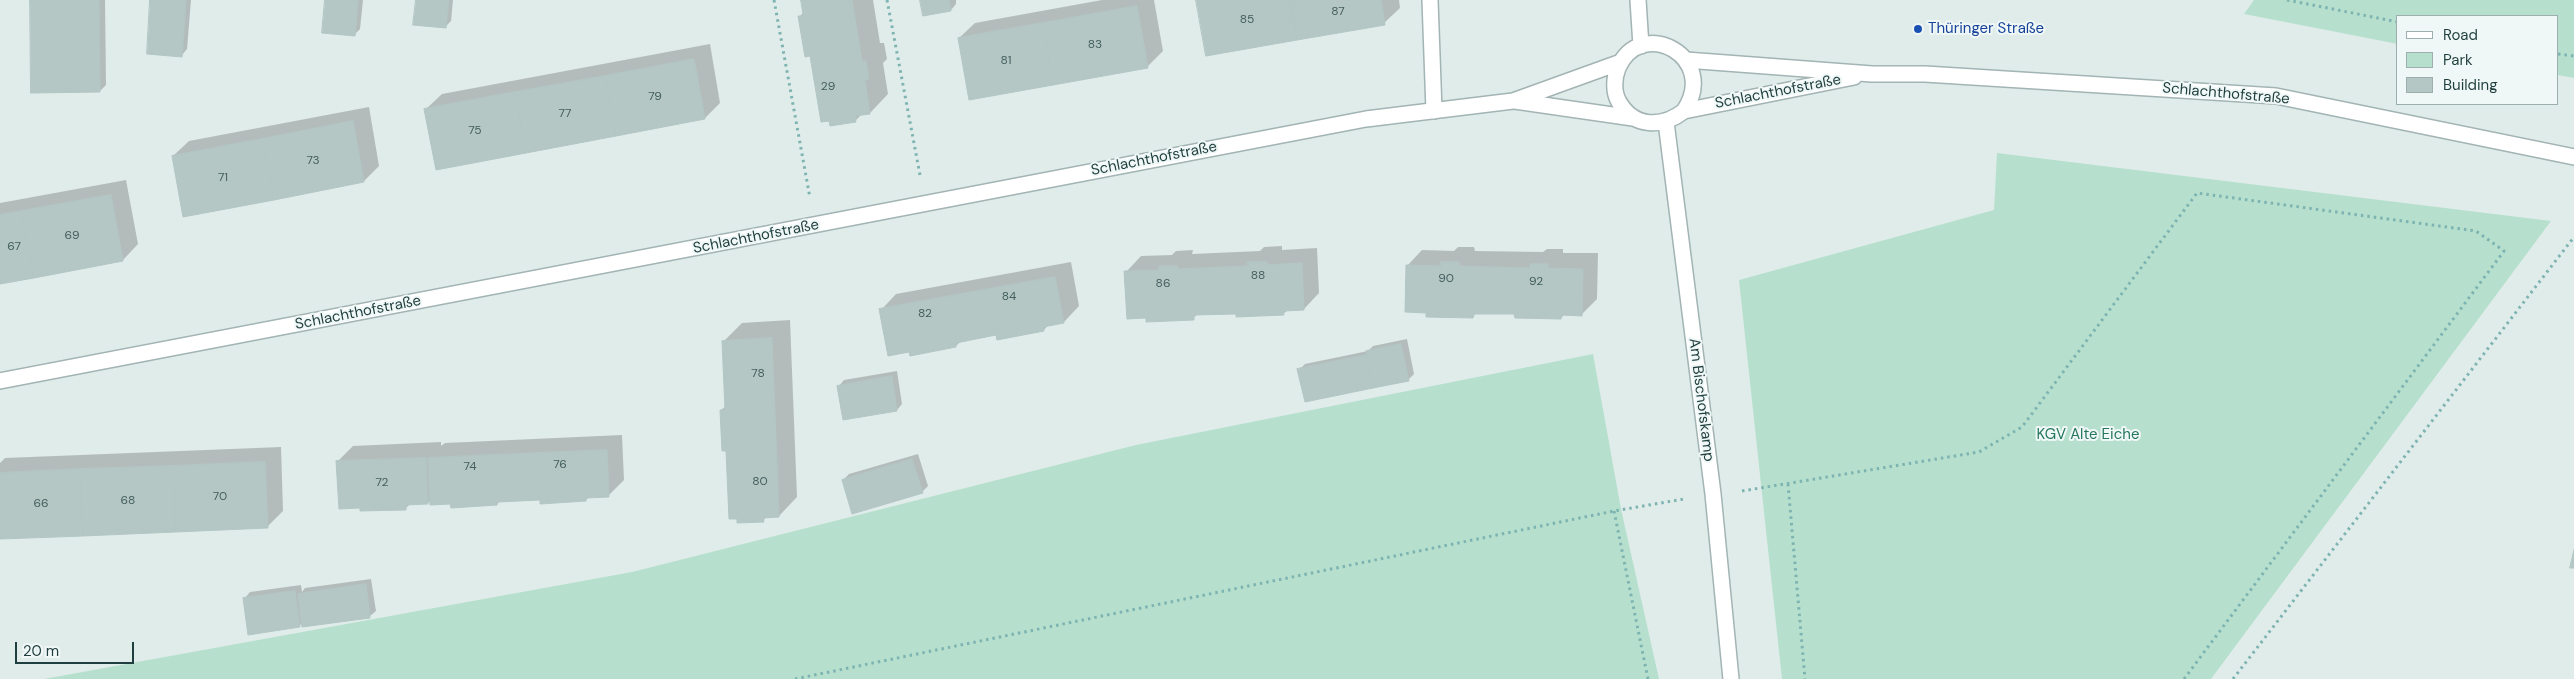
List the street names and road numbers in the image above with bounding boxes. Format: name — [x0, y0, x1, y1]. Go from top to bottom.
street label: Schlachthofstraße — [1714, 71, 1842, 113]
street label: Schlachthofstraße — [2162, 79, 2290, 109]
street label: Schlachthofstraße — [1090, 138, 1218, 180]
street label: Schlachthofstraße — [692, 216, 820, 258]
street label: Schlachthofstraße — [294, 292, 422, 334]
street label: Am Bischofskamp — [1684, 337, 1718, 463]

